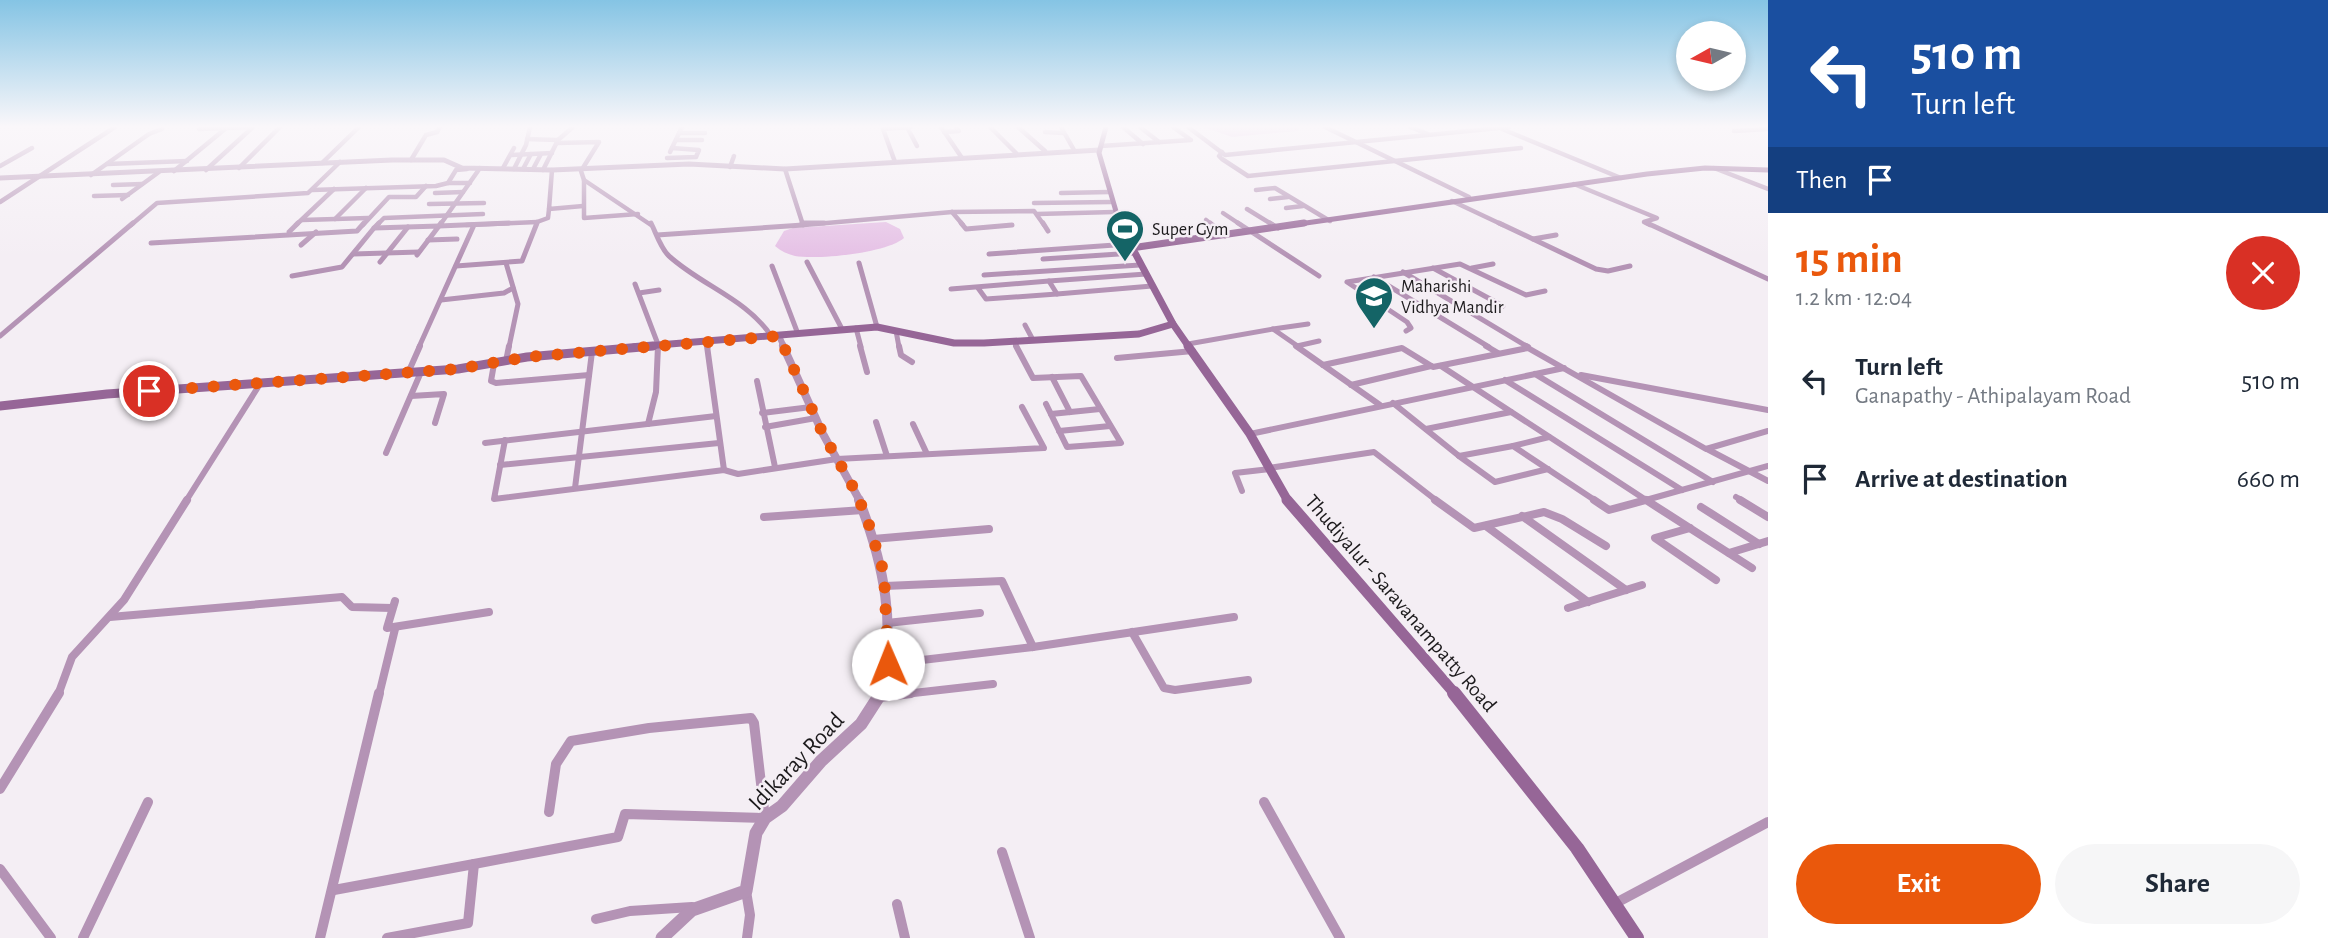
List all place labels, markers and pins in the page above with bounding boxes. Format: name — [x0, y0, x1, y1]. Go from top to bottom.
sports icon: Super Gym — [1104, 208, 1146, 263]
place label: Super Gym — [1152, 221, 1228, 239]
school or university icon: Maharishi Vidhya Mandir — [1353, 275, 1395, 330]
place label: Maharishi Vidhya Mandir — [1401, 278, 1504, 317]
pin — [119, 361, 179, 421]

